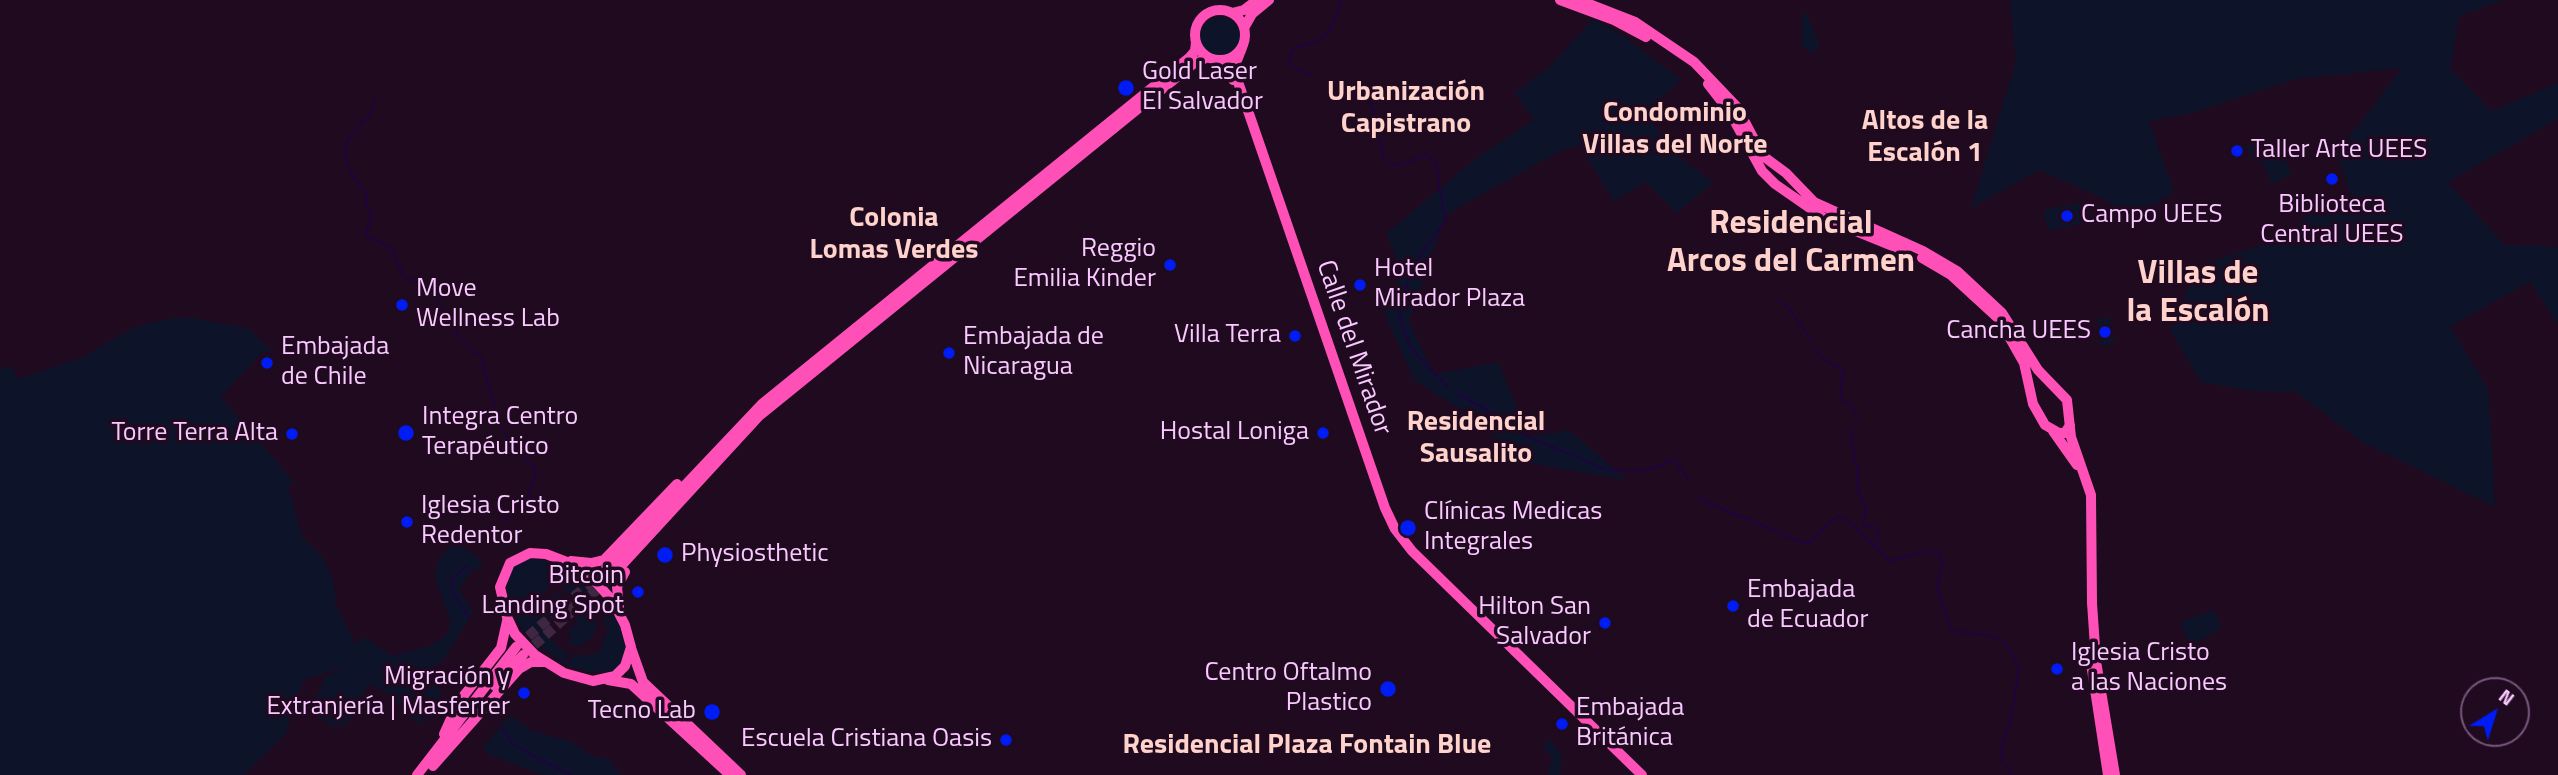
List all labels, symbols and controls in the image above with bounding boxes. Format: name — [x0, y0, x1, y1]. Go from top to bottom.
place label: Gold Laser El Salvador — [1142, 57, 1263, 119]
district label: Urbanización Capistrano — [1327, 76, 1485, 142]
marker: Gold Laser El Salvador — [1116, 78, 1136, 98]
district label: Condominio Villas del Norte — [1582, 97, 1768, 163]
district label: Altos de la Escalón 1 — [1862, 105, 1988, 171]
place label: Taller Arte UEES — [2251, 135, 2427, 167]
marker: Taller Arte UEES — [2229, 143, 2245, 159]
marker: Biblioteca Central UEES — [2324, 171, 2340, 187]
place label: Biblioteca Central UEES — [2260, 190, 2404, 252]
place label: Campo UEES — [2081, 200, 2223, 232]
district label: Colonia Lomas Verdes — [810, 202, 978, 268]
district label: Residencial Arcos del Carmen — [1667, 205, 1915, 283]
marker: Campo UEES — [2059, 208, 2075, 224]
place label: Reggio Emilia Kinder — [1013, 234, 1156, 296]
place label: Hotel Mirador Plaza — [1374, 254, 1525, 316]
district label: Villas de la Escalón — [2126, 255, 2270, 333]
marker: Reggio Emilia Kinder — [1162, 257, 1178, 273]
street label: Calle del Mirador — [1309, 257, 1397, 439]
place label: Move Wellness Lab — [416, 274, 560, 336]
marker: Hotel Mirador Plaza — [1352, 277, 1368, 293]
marker: Move Wellness Lab — [394, 297, 410, 313]
place label: Cancha UEES — [1946, 316, 2091, 348]
place label: Villa Terra — [1174, 320, 1281, 352]
place label: Embajada de Nicaragua — [963, 322, 1104, 384]
marker: Cancha UEES — [2097, 324, 2113, 340]
marker: Villa Terra — [1287, 328, 1303, 344]
place label: Embajada de Chile — [281, 332, 389, 394]
marker: Embajada de Nicaragua — [941, 345, 957, 361]
marker: Embajada de Chile — [259, 355, 275, 371]
place label: Integra Centro Terapéutico — [422, 402, 578, 464]
district label: Residencial Sausalito — [1407, 406, 1545, 472]
place label: Hostal Loniga — [1160, 417, 1309, 449]
place label: Torre Terra Alta — [112, 418, 278, 450]
marker: Integra Centro Terapéutico — [396, 423, 416, 443]
marker: Hostal Loniga — [1315, 425, 1331, 441]
marker: Torre Terra Alta — [284, 426, 300, 442]
place label: Iglesia Cristo Redentor — [421, 491, 560, 552]
place label: Clínicas Medicas Integrales — [1424, 497, 1602, 558]
marker: Iglesia Cristo Redentor — [399, 514, 415, 530]
marker: Clínicas Medicas Integrales — [1398, 518, 1418, 538]
place label: Physiosthetic — [681, 539, 828, 571]
marker: Physiosthetic — [655, 545, 675, 565]
place label: Bitcoin Landing Spot — [482, 561, 624, 622]
place label: Embajada de Ecuador — [1747, 575, 1868, 636]
marker: Bitcoin Landing Spot — [630, 584, 646, 600]
place label: Hilton San Salvador — [1478, 592, 1591, 654]
marker: Embajada de Ecuador — [1725, 598, 1741, 614]
marker: Hilton San Salvador — [1597, 615, 1613, 631]
place label: Iglesia Cristo a las Naciones — [2071, 638, 2227, 700]
place label: Centro Oftalmo Plastico — [1204, 658, 1372, 720]
marker: Iglesia Cristo a las Naciones — [2049, 661, 2065, 677]
place label: Migración y Extranjería | Masferrer — [266, 662, 510, 724]
north arrow — [2460, 677, 2530, 747]
marker: Centro Oftalmo Plastico — [1378, 679, 1398, 699]
text: N — [2493, 681, 2521, 712]
marker: Migración y Extranjería | Masferrer — [516, 685, 532, 701]
place label: Embajada Británica — [1576, 693, 1684, 754]
place label: Tecno Lab — [588, 696, 696, 728]
marker: Tecno Lab — [702, 702, 722, 722]
marker: Embajada Británica — [1554, 716, 1570, 732]
place label: Escuela Cristiana Oasis — [741, 724, 992, 756]
district label: Residencial Plaza Fontain Blue — [1123, 729, 1491, 763]
marker: Escuela Cristiana Oasis — [998, 732, 1014, 748]

